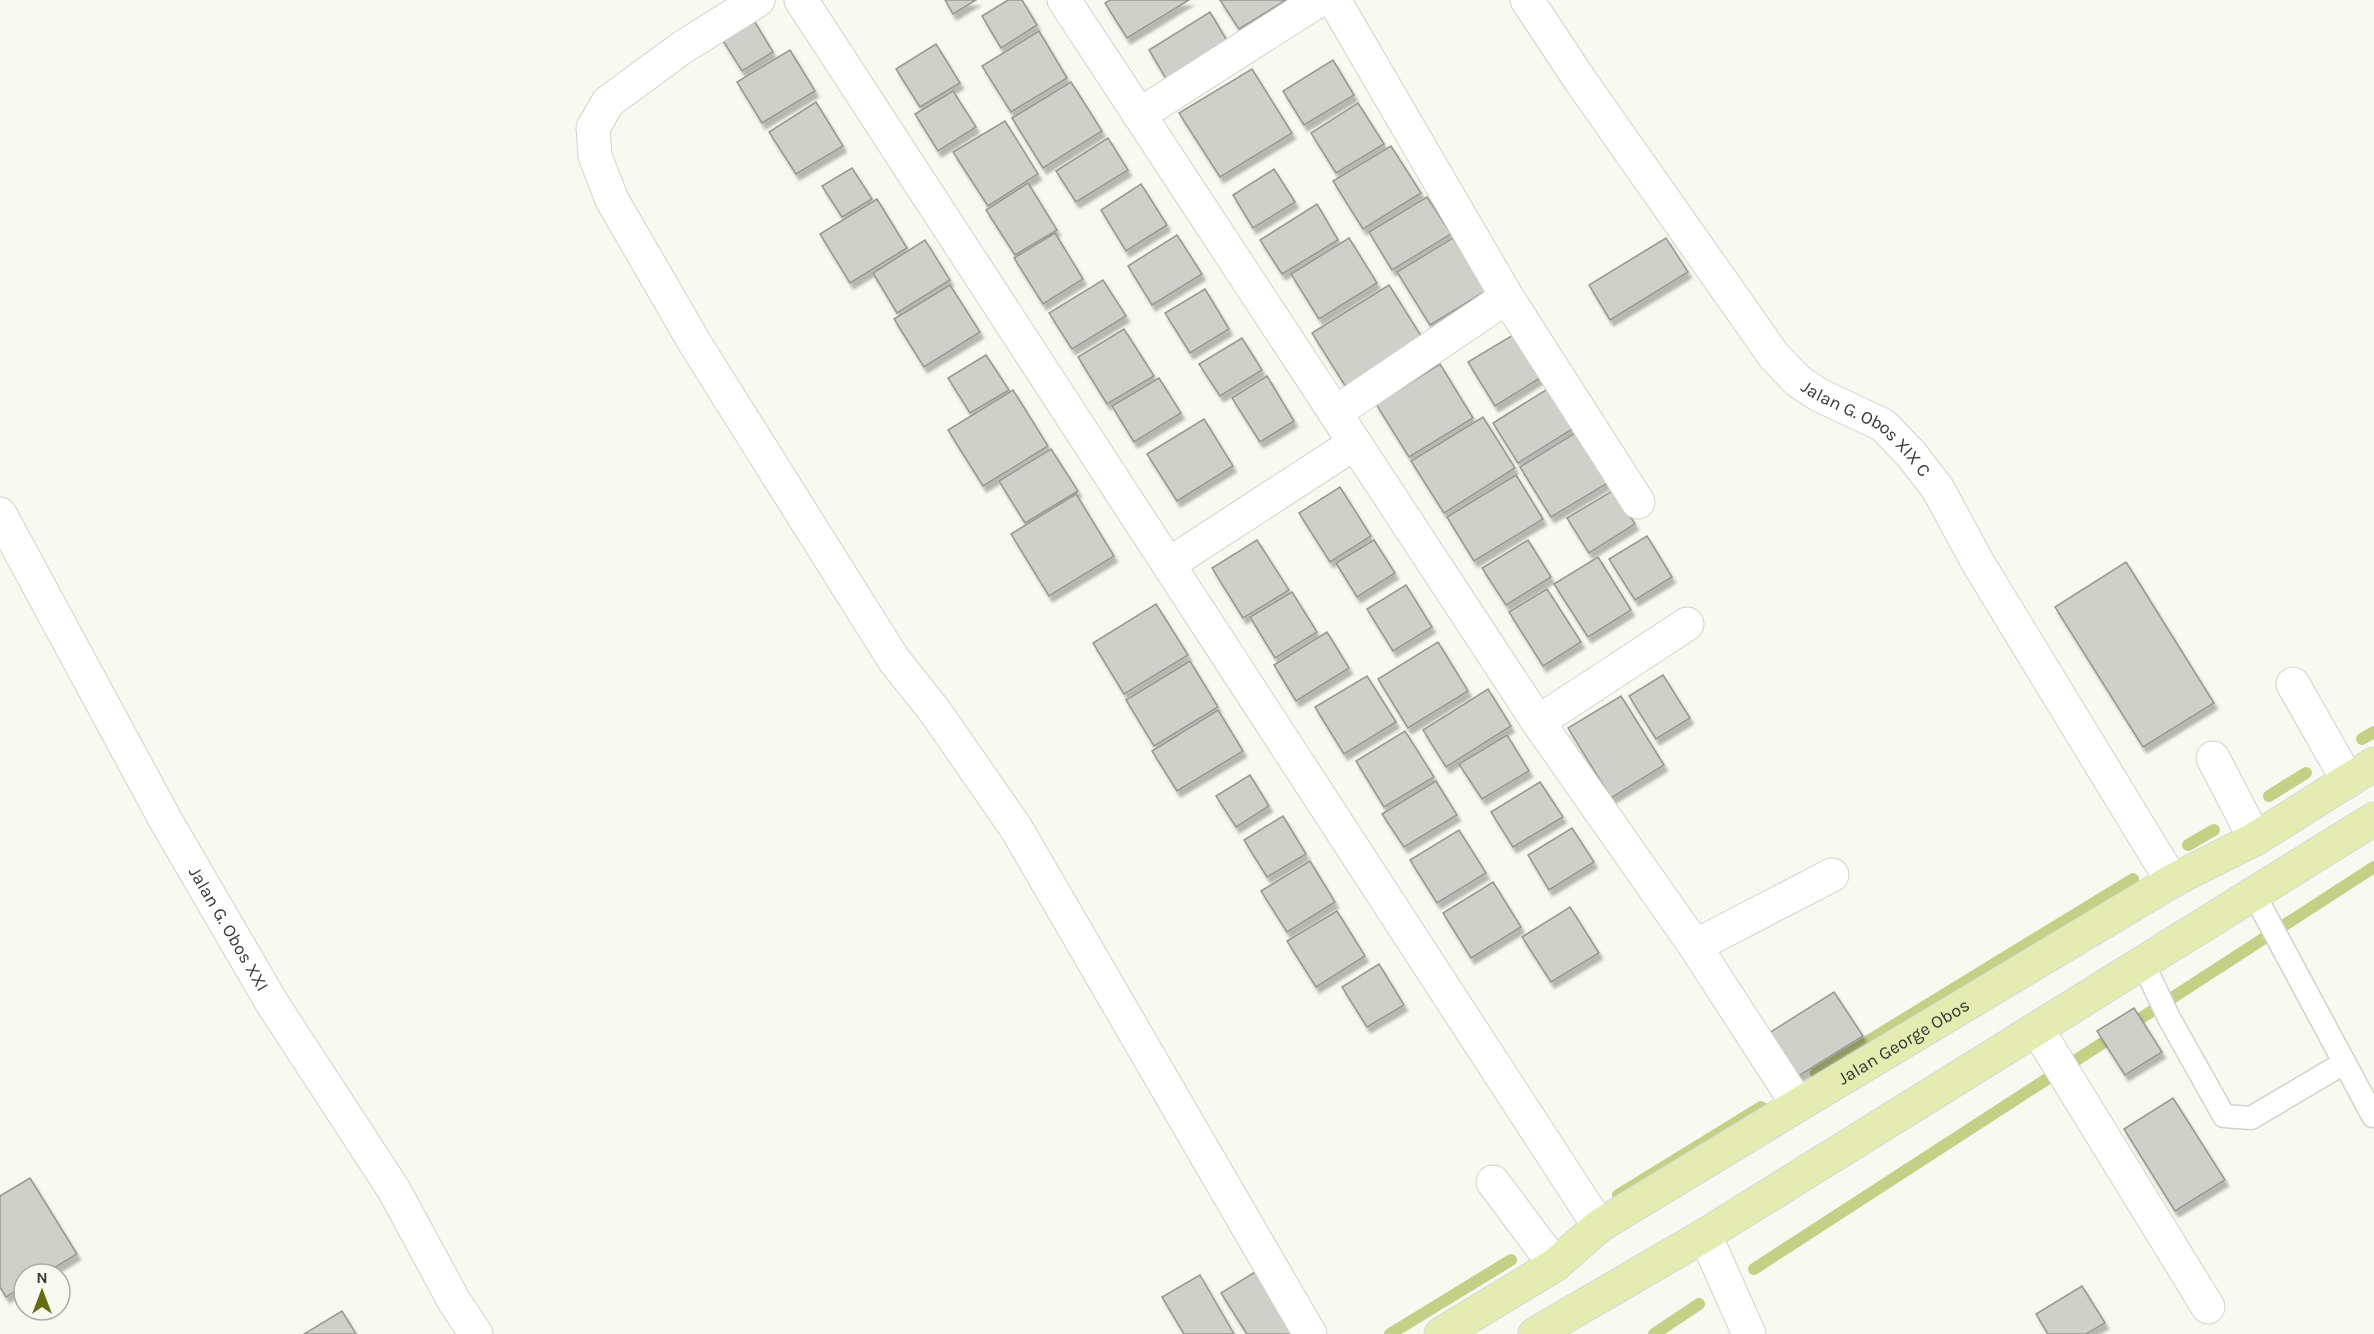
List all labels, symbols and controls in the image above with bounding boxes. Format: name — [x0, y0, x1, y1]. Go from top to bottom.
street label: Jalan G. Obos XIX C — [1797, 375, 1935, 481]
street label: Jalan G. Obos XXI — [184, 863, 274, 995]
street label: Jalan George Obos — [1834, 994, 1973, 1090]
north arrow — [12, 1262, 72, 1322]
text: N — [36, 1268, 48, 1287]

